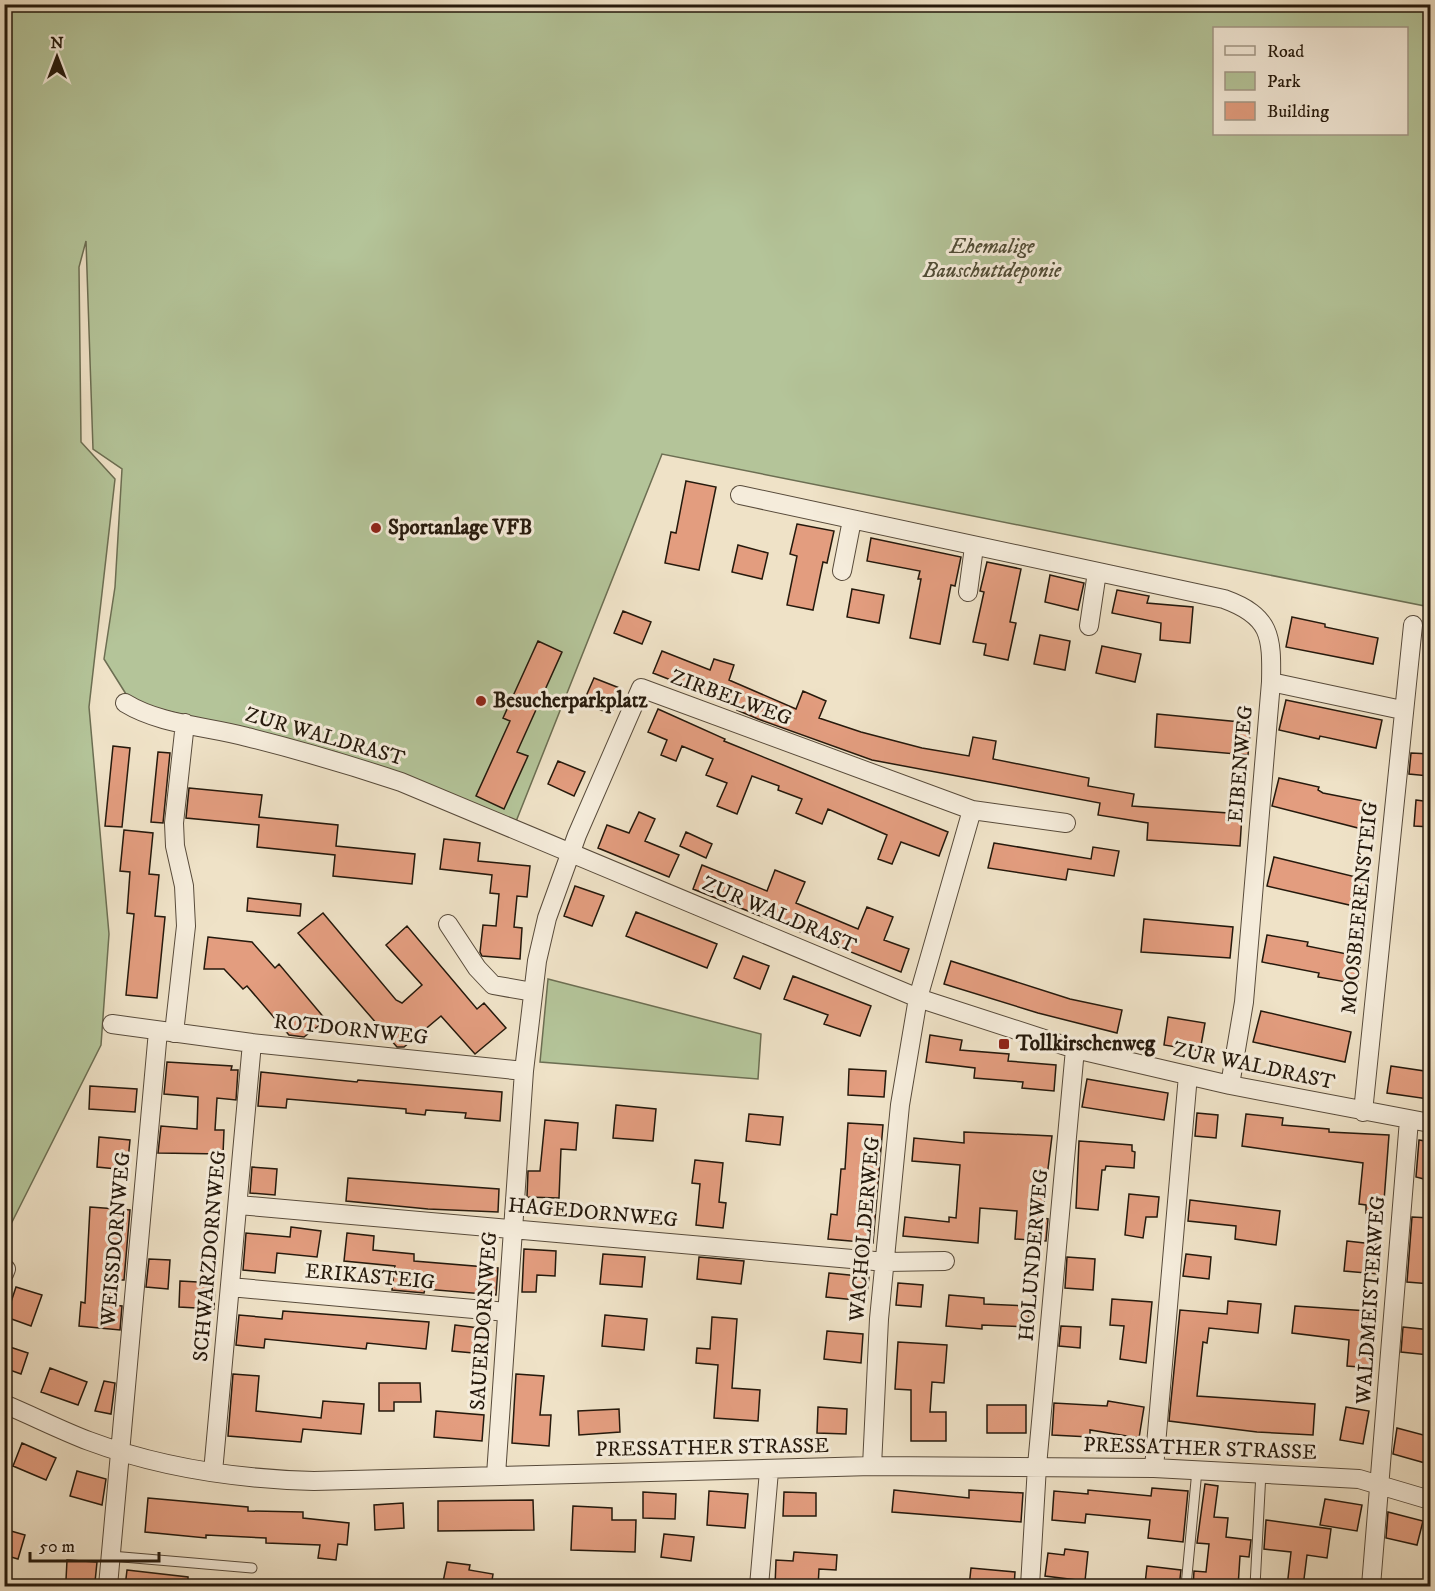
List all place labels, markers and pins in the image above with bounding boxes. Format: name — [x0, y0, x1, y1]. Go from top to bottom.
place label: Sportanlage VFB — [388, 515, 532, 541]
marker: Sportanlage VFB — [369, 521, 383, 535]
place label: Besucherparkplatz — [493, 688, 649, 714]
marker: Besucherparkplatz — [474, 694, 488, 708]
place label: Tollkirschenweg — [1015, 1031, 1156, 1057]
marker: Tollkirschenweg — [997, 1037, 1011, 1051]

